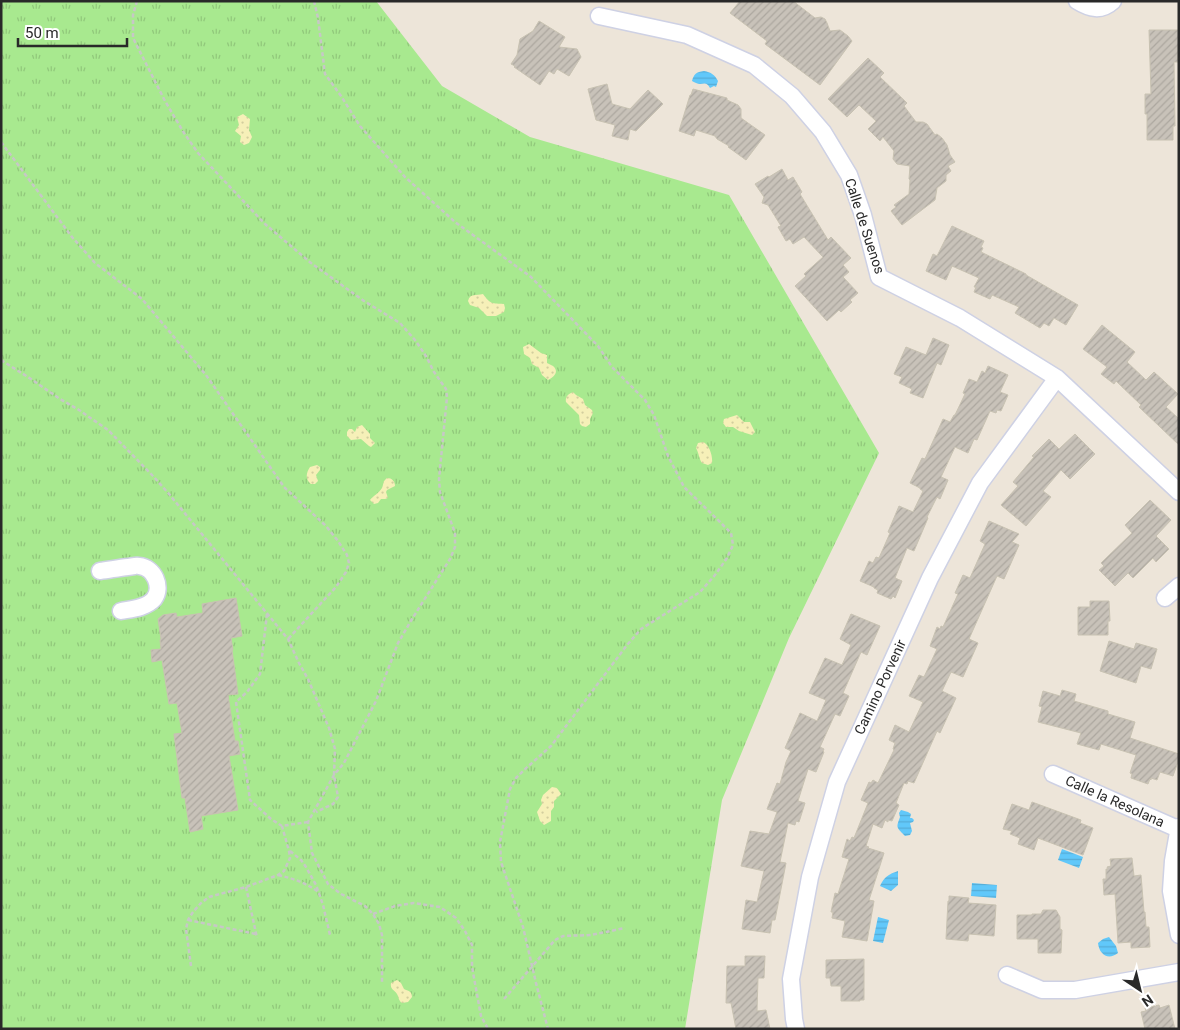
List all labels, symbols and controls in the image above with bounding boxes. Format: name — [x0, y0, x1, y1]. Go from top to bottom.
scale bar — [18, 15, 126, 47]
text: 50 m — [25, 24, 59, 42]
street label: Calle de Suenos — [842, 176, 888, 276]
street label: Camino Porvenir — [851, 637, 909, 737]
street label: Calle la Resolana — [1063, 772, 1167, 830]
north arrow — [1115, 965, 1165, 1015]
text: N — [1139, 991, 1156, 1010]

